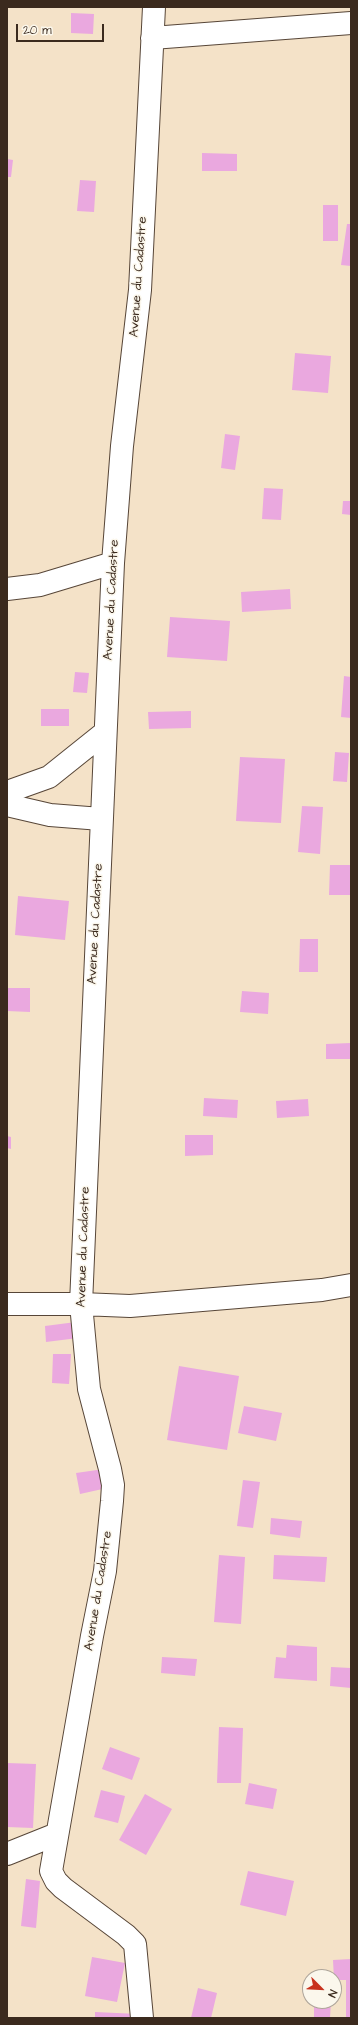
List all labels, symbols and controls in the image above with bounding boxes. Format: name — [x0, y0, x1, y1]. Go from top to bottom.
scale bar — [18, 16, 106, 42]
text: 20 m — [23, 22, 52, 39]
street label: Avenue du Cadastre — [127, 216, 151, 338]
street label: Avenue du Cadastre — [101, 539, 123, 661]
street label: Avenue du Cadastre — [85, 863, 107, 985]
street label: Avenue du Cadastre — [74, 1186, 94, 1308]
street label: Avenue du Cadastre — [82, 1530, 116, 1652]
north arrow — [302, 1969, 342, 2009]
text: N — [324, 1987, 341, 2000]

